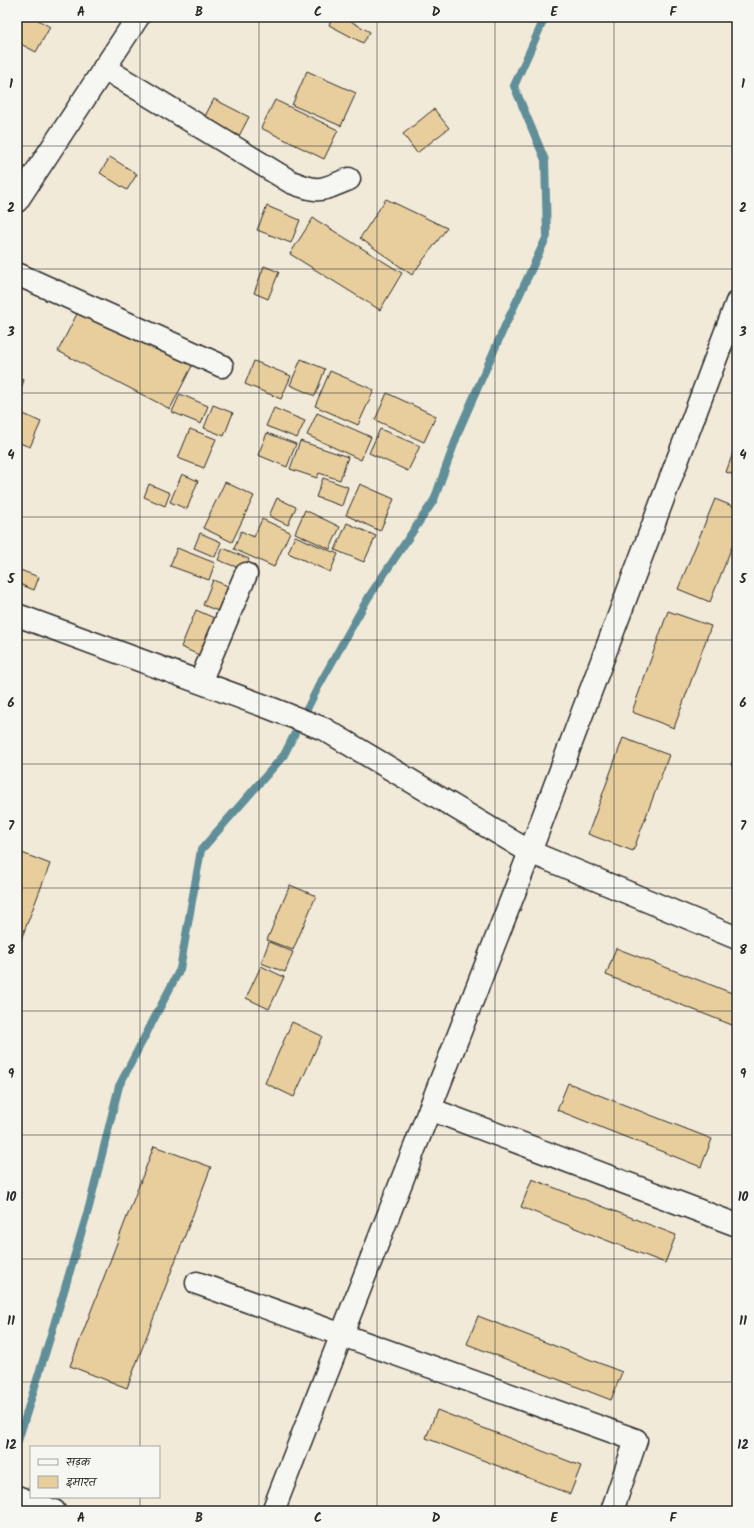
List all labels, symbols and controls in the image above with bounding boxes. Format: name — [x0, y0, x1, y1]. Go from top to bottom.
text: A — [77, 2, 85, 23]
text: B — [195, 2, 203, 23]
text: C — [314, 2, 322, 23]
text: D — [432, 2, 441, 23]
text: E — [550, 2, 558, 23]
text: F — [669, 2, 677, 23]
text: 1 — [9, 74, 13, 95]
text: 1 — [741, 74, 745, 95]
text: 2 — [7, 198, 15, 219]
text: 2 — [739, 198, 747, 219]
text: 3 — [6, 322, 15, 343]
text: 3 — [738, 322, 747, 343]
text: 4 — [7, 445, 15, 466]
text: 4 — [739, 445, 747, 466]
text: 5 — [7, 569, 16, 590]
text: 5 — [739, 569, 748, 590]
text: 6 — [7, 693, 15, 714]
text: 6 — [739, 693, 747, 714]
text: 7 — [8, 816, 15, 837]
text: 7 — [740, 816, 747, 837]
text: 8 — [7, 940, 15, 961]
text: 8 — [739, 940, 747, 961]
text: 9 — [8, 1064, 15, 1085]
text: 9 — [740, 1064, 747, 1085]
text: 10 — [6, 1187, 17, 1208]
text: 10 — [738, 1187, 749, 1208]
text: 11 — [7, 1311, 15, 1332]
text: 11 — [739, 1311, 747, 1332]
text: 12 — [5, 1435, 17, 1456]
text: 12 — [737, 1435, 749, 1456]
legend — [30, 1446, 160, 1498]
text: सड़क — [66, 1453, 92, 1472]
text: इमारत — [66, 1473, 98, 1492]
text: A — [77, 1508, 85, 1528]
text: B — [195, 1508, 203, 1528]
text: C — [314, 1508, 322, 1528]
text: D — [432, 1508, 441, 1528]
text: E — [550, 1508, 558, 1528]
text: F — [669, 1508, 677, 1528]

